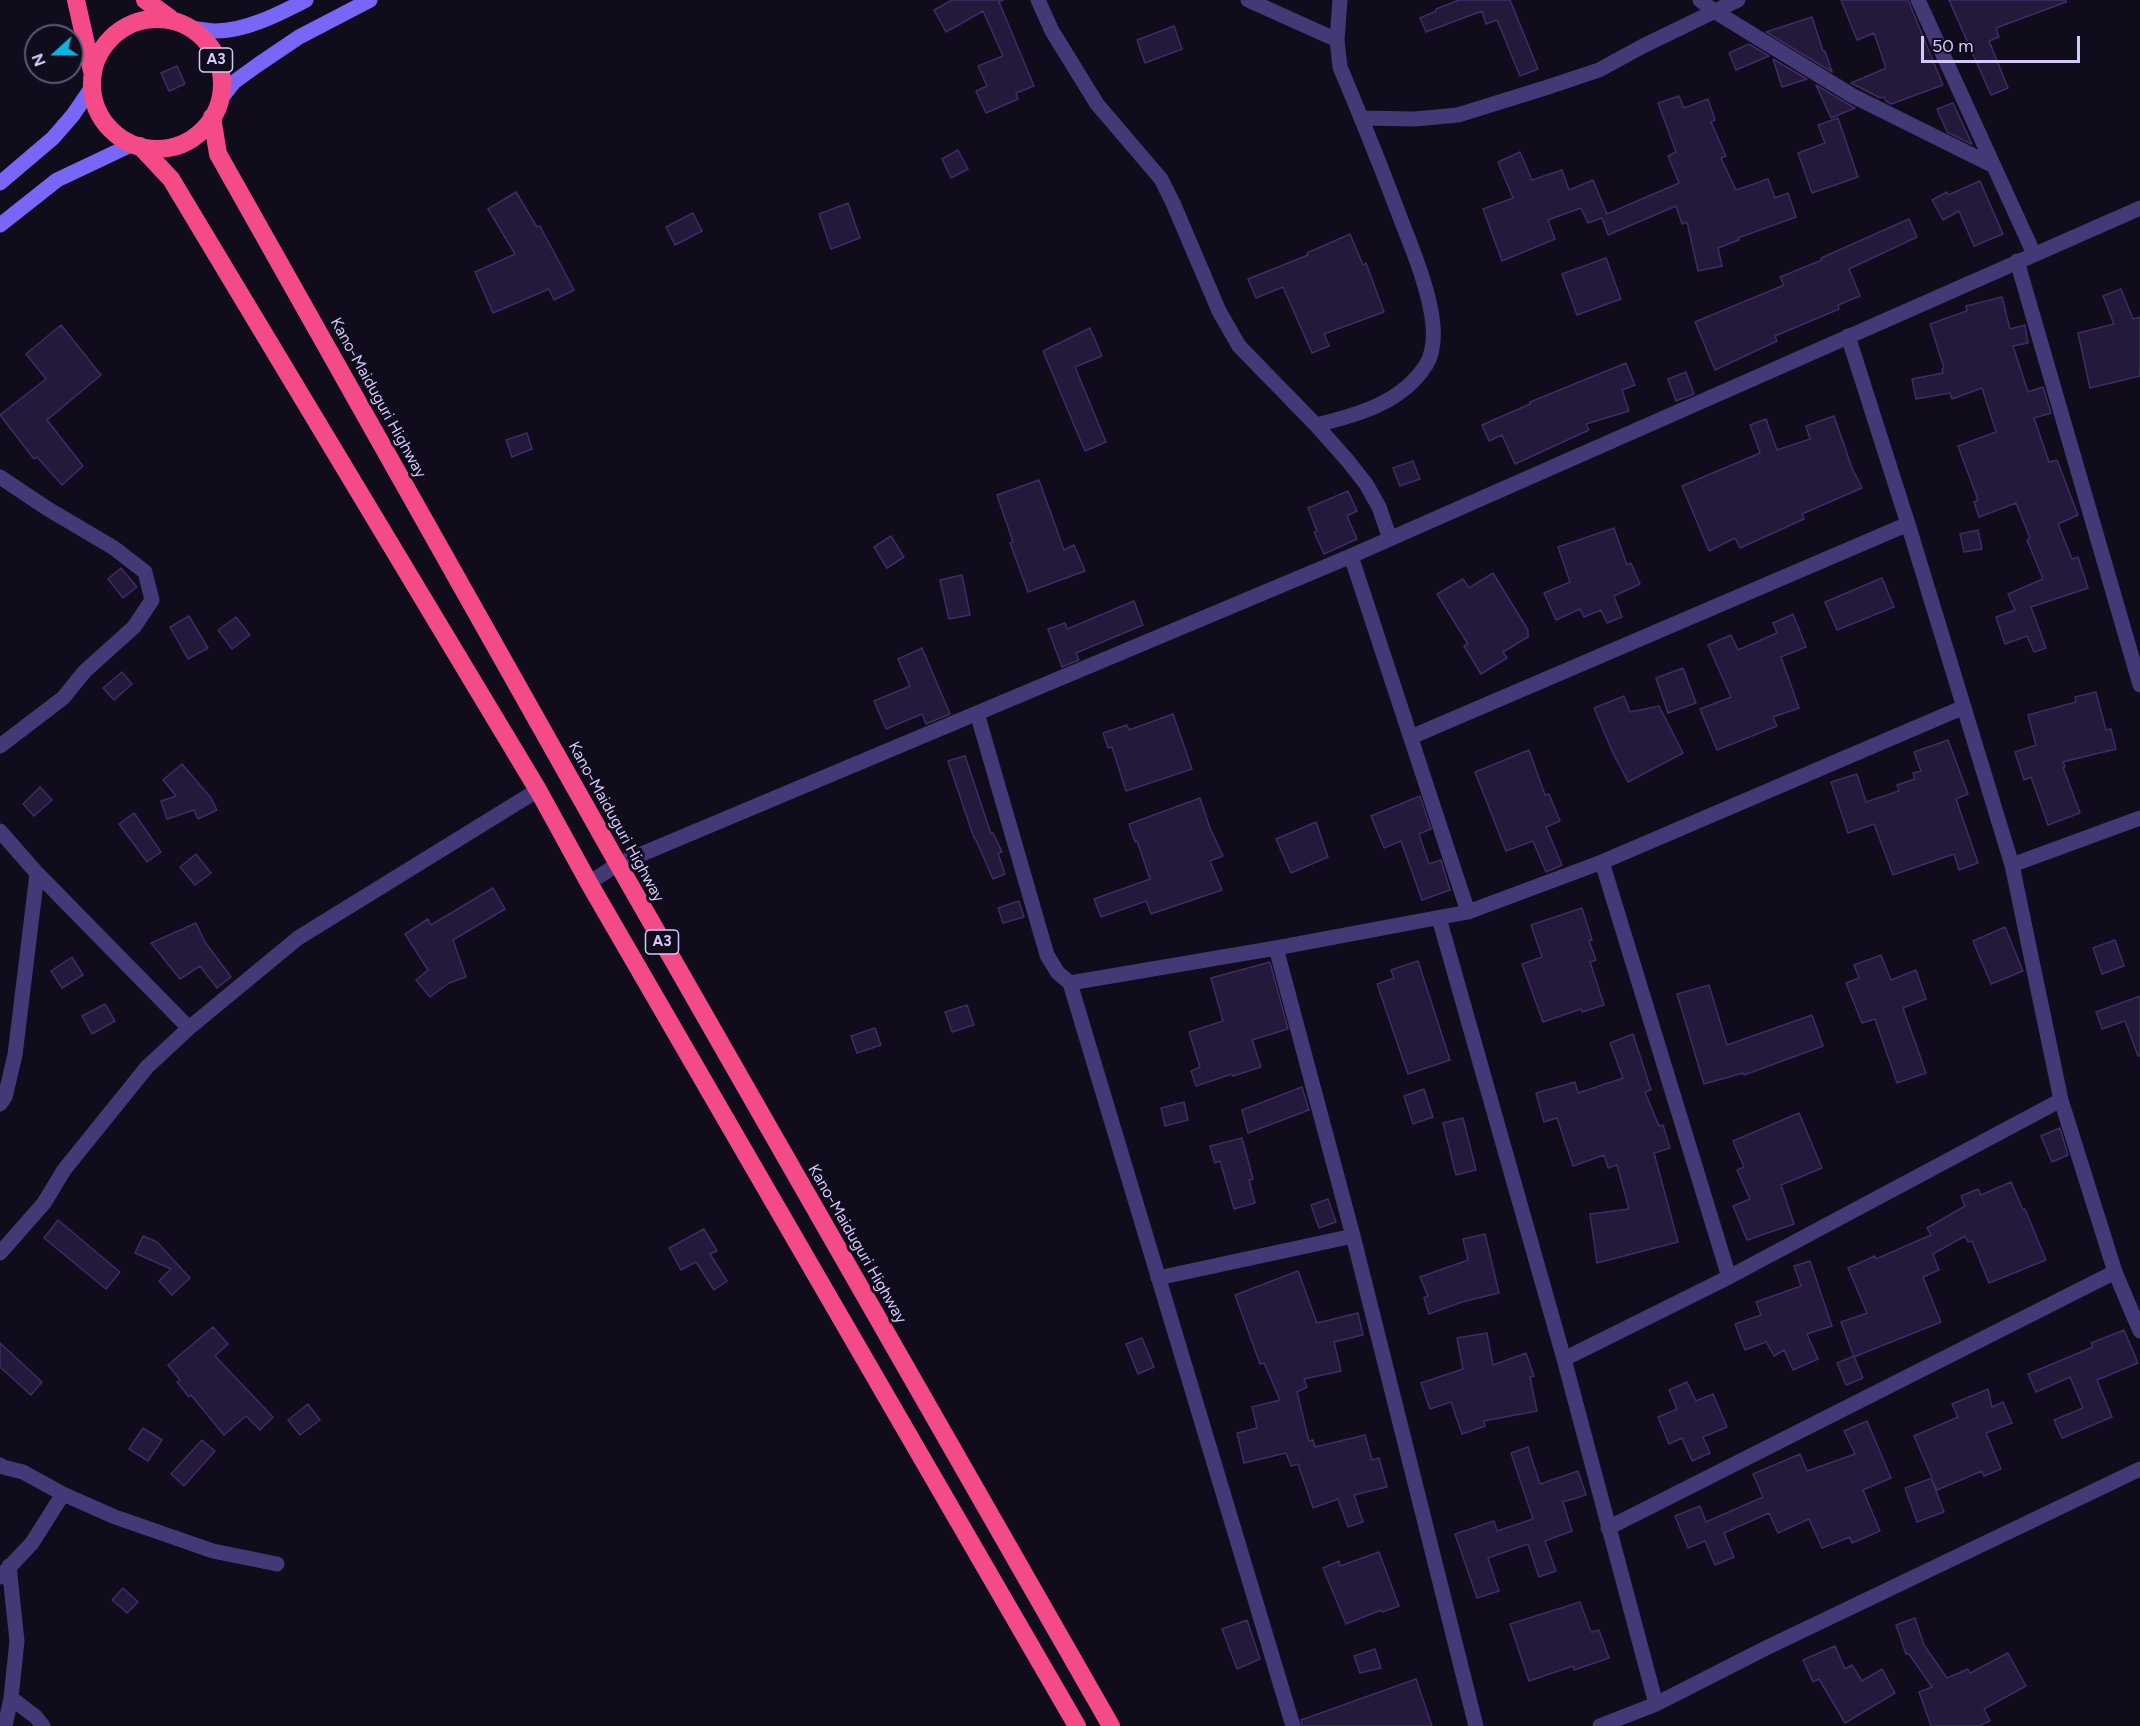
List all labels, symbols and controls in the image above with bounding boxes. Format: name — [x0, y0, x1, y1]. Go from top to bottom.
north arrow — [24, 24, 84, 84]
scale bar — [1924, 24, 2083, 62]
text: 50 m — [1932, 35, 1974, 57]
road number: A3 — [200, 48, 232, 72]
text: N — [28, 51, 50, 69]
street label: Kano-Maiduguri Highway — [326, 314, 430, 482]
street label: Kano-Maiduguri Highway — [564, 738, 668, 906]
road number: A3 — [646, 930, 678, 954]
street label: Kano-Maiduguri Highway — [804, 1161, 910, 1327]

